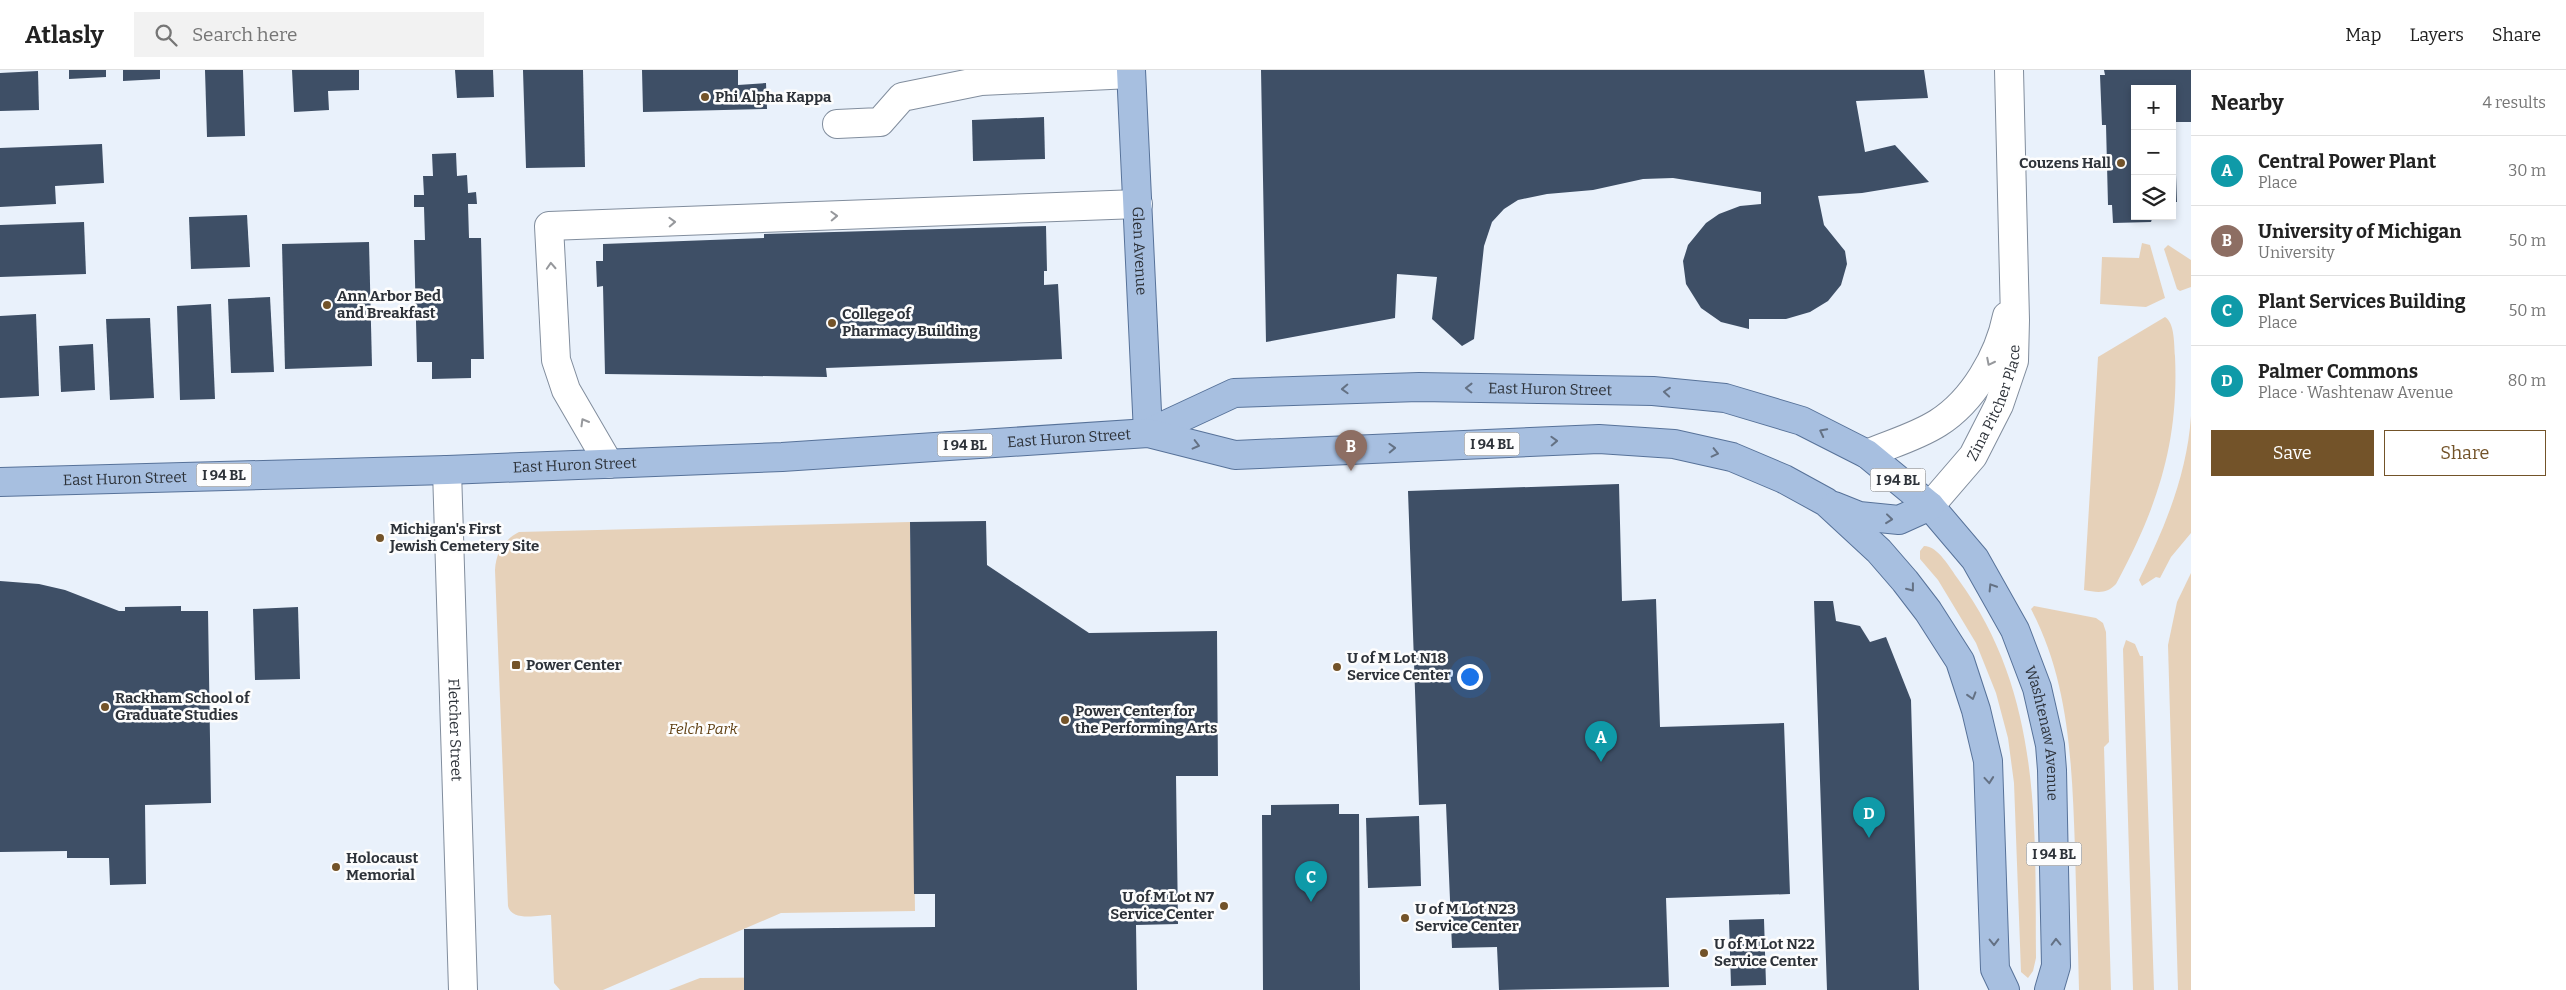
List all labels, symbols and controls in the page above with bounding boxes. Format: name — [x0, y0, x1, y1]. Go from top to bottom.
search box — [134, 12, 484, 57]
text: Atlasly — [25, 21, 104, 49]
icon: search — [152, 21, 180, 49]
text: Search here — [192, 23, 297, 46]
text: Map — [2345, 24, 2381, 46]
text: Layers — [2409, 24, 2464, 46]
text: Share — [2492, 24, 2541, 46]
map controls — [2131, 85, 2176, 220]
button: + — [2131, 85, 2176, 130]
place label: Phi Alpha Kappa — [715, 88, 832, 106]
text: Nearby — [2211, 90, 2284, 116]
marker: Phi Alpha Kappa — [699, 91, 711, 103]
text: 4 results — [2483, 93, 2546, 112]
button: − — [2131, 130, 2176, 175]
text: Central Power Plant — [2258, 150, 2436, 173]
place label: Couzens Hall — [2019, 154, 2111, 172]
marker: Couzens Hall — [2115, 157, 2127, 169]
text: A — [2221, 161, 2233, 180]
text: 30 m — [2508, 161, 2546, 180]
text: Place — [2258, 173, 2297, 192]
button: layers — [2131, 175, 2176, 220]
street label: Glen Avenue — [1128, 206, 1151, 296]
one-way arrow — [830, 210, 838, 221]
one-way arrow — [668, 216, 676, 227]
text: University of Michigan — [2258, 220, 2462, 243]
text: B — [2222, 231, 2232, 250]
text: 50 m — [2509, 231, 2546, 250]
text: University — [2258, 243, 2335, 262]
one-way arrow — [546, 262, 556, 270]
place label: Ann Arbor Bed and Breakfast — [337, 287, 441, 322]
text: Plant Services Building — [2258, 290, 2466, 313]
marker: Ann Arbor Bed and Breakfast — [321, 299, 333, 311]
text: C — [2222, 301, 2232, 320]
text: 50 m — [2509, 301, 2546, 320]
place label: College of Pharmacy Building — [842, 305, 978, 340]
text: Place — [2258, 313, 2297, 332]
marker: College of Pharmacy Building — [826, 317, 838, 329]
street label: Zina Pitcher Place — [1963, 344, 2023, 464]
one-way arrow — [1986, 357, 1996, 366]
text: Palmer Commons — [2258, 360, 2418, 383]
text: D — [2221, 371, 2233, 390]
text: 80 m — [2508, 371, 2546, 390]
street label: East Huron Street — [1488, 379, 1613, 399]
one-way arrow — [1465, 383, 1473, 393]
text: Place · Washtenaw Avenue — [2258, 383, 2453, 402]
one-way arrow — [1341, 384, 1348, 394]
one-way arrow — [1663, 387, 1671, 398]
one-way arrow — [581, 418, 591, 427]
street label: East Huron Street — [1007, 425, 1132, 451]
one-way arrow — [1819, 428, 1828, 438]
pin: B — [1335, 430, 1367, 471]
button: Save — [2211, 430, 2374, 476]
button: Share — [2384, 430, 2546, 476]
road number: I 94 BL — [1464, 432, 1520, 456]
road number: I 94 BL — [938, 434, 992, 456]
one-way arrow — [1550, 436, 1558, 446]
one-way arrow — [1191, 439, 1200, 450]
one-way arrow — [1388, 442, 1396, 453]
one-way arrow — [1711, 447, 1720, 458]
street label: East Huron Street — [512, 454, 638, 476]
road number: I 94 BL — [196, 464, 252, 486]
street label: East Huron Street — [63, 468, 188, 489]
road number: I 94 BL — [1870, 468, 1926, 492]
one-way arrow — [1886, 513, 1894, 524]
place label: Michigan's First Jewish Cemetery Site — [389, 520, 539, 555]
marker: Michigan's First Jewish Cemetery Site — [374, 532, 386, 544]
one-way arrow — [1905, 582, 1913, 591]
one-way arrow — [1988, 583, 1998, 592]
place label: U of M Lot N18 Service Center — [1347, 649, 1451, 684]
place label: Power Center — [526, 656, 622, 674]
marker: Power Center — [510, 659, 522, 671]
marker: U of M Lot N18 Service Center — [1331, 661, 1343, 673]
street label: Washtenaw Avenue — [2020, 663, 2062, 801]
your location — [1457, 664, 1483, 690]
street label: Fletcher Street — [444, 678, 466, 782]
place label: Rackham School of Graduate Studies — [115, 689, 251, 724]
one-way arrow — [1966, 691, 1976, 700]
marker: Rackham School of Graduate Studies — [99, 701, 111, 713]
place label: Power Center for the Performing Arts — [1075, 702, 1217, 737]
marker: Power Center for the Performing Arts — [1059, 714, 1071, 726]
park label: Felch Park — [668, 720, 738, 738]
pin: A — [1585, 721, 1617, 762]
one-way arrow — [1984, 776, 1995, 784]
pin: D — [1853, 797, 1885, 838]
road number: I 94 BL — [2026, 842, 2082, 866]
place label: Holocaust Memorial — [346, 849, 418, 884]
marker: Holocaust Memorial — [330, 861, 342, 873]
pin: C — [1295, 861, 1327, 902]
place label: U of M Lot N7 Service Center — [1110, 888, 1214, 923]
marker: U of M Lot N7 Service Center — [1218, 900, 1230, 912]
place label: U of M Lot N23 Service Center — [1415, 900, 1519, 935]
marker: U of M Lot N23 Service Center — [1399, 912, 1411, 924]
place label: U of M Lot N22 Service Center — [1714, 935, 1818, 970]
one-way arrow — [1989, 938, 1999, 946]
one-way arrow — [2051, 938, 2061, 946]
marker: U of M Lot N22 Service Center — [1698, 947, 1710, 959]

